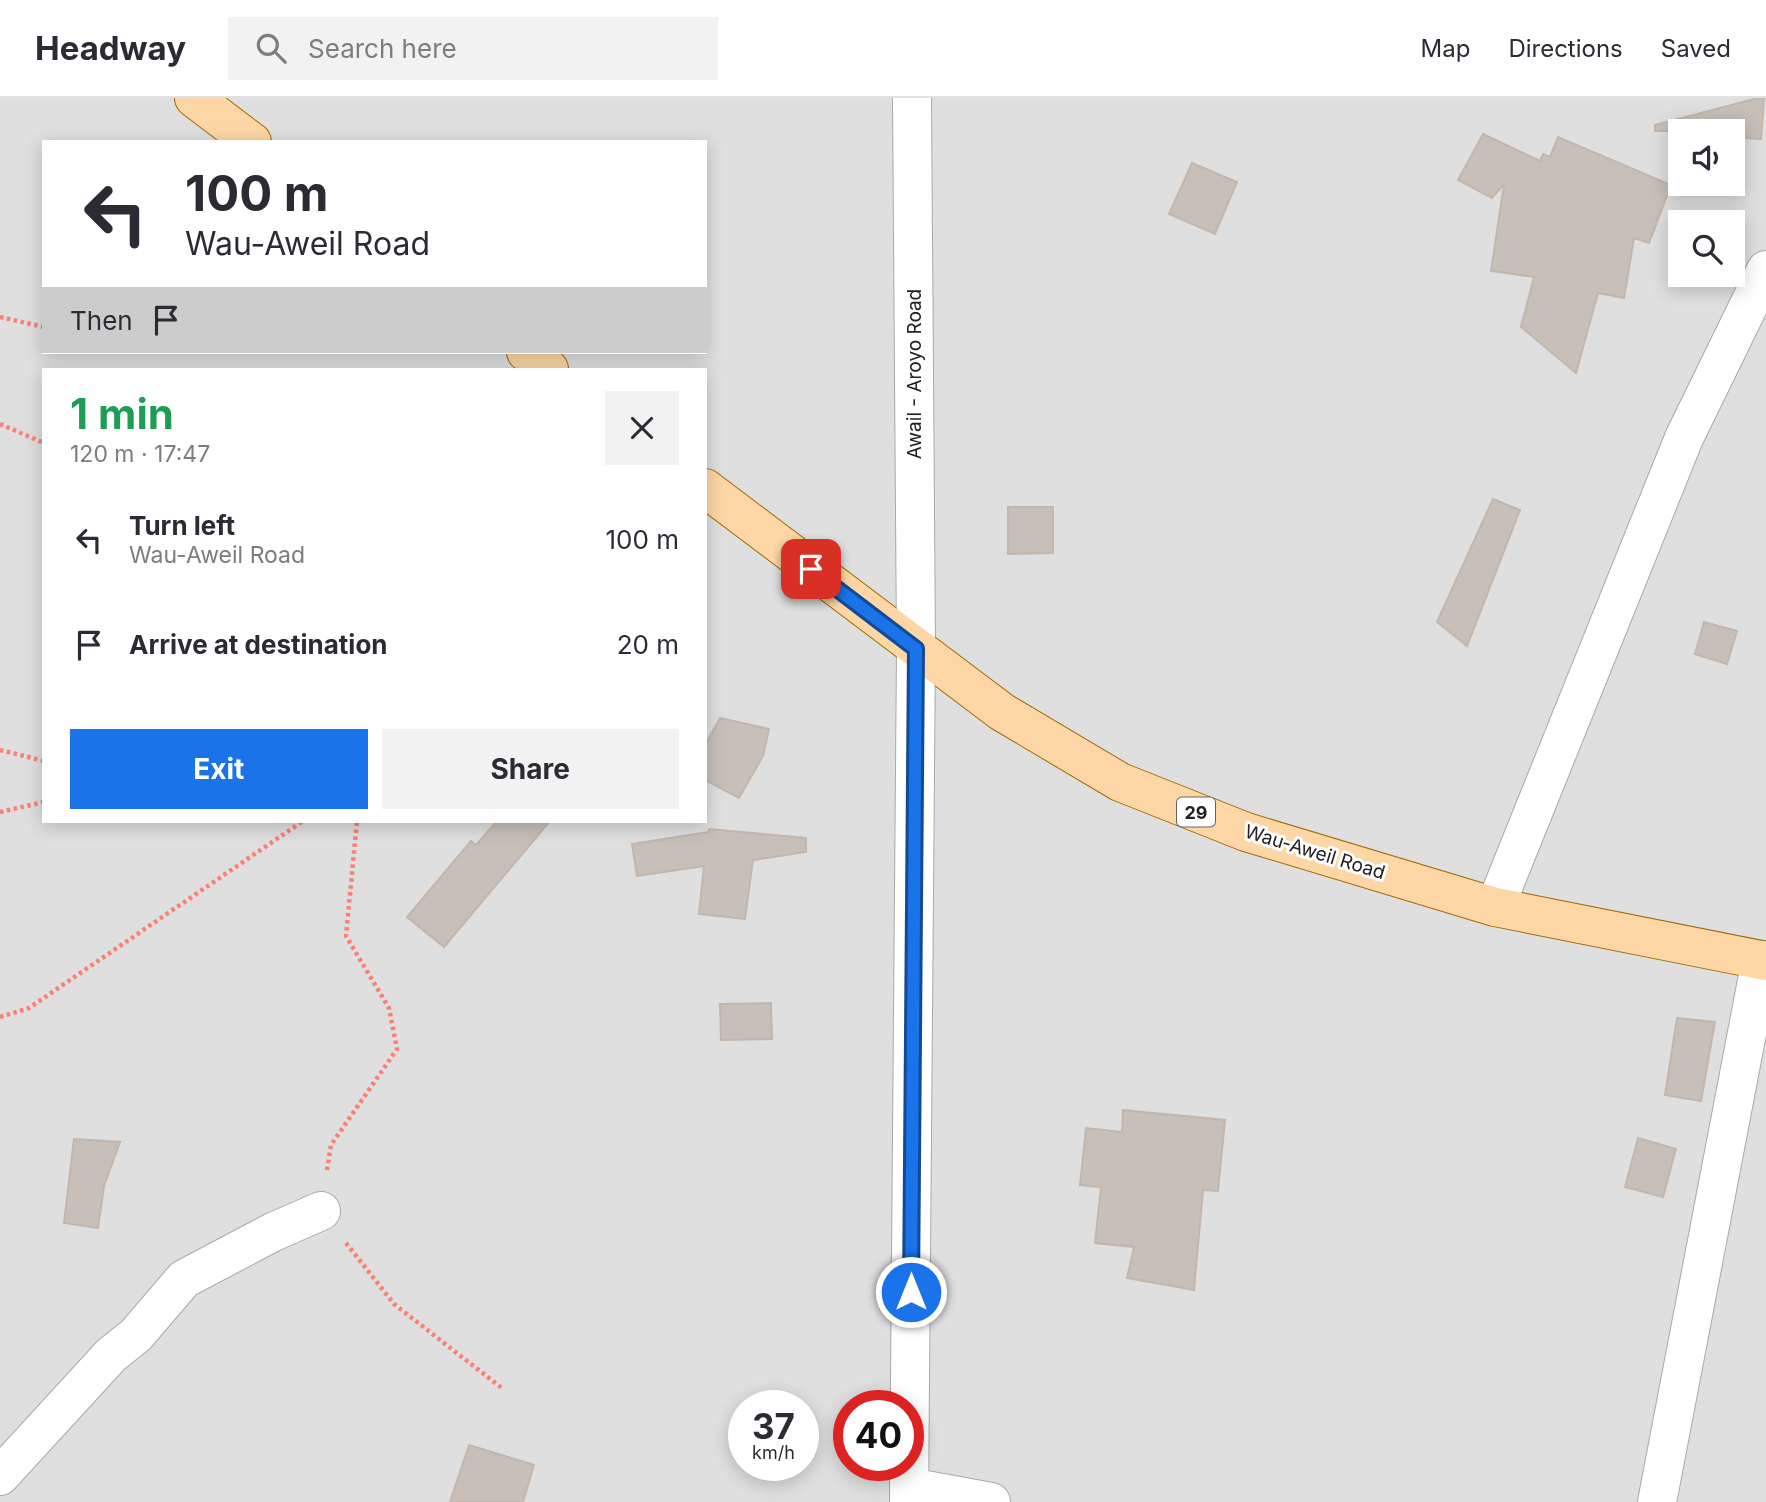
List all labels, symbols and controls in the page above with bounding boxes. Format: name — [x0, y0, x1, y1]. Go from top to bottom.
search box — [228, 17, 718, 80]
text: Headway — [35, 28, 186, 68]
icon: search — [252, 29, 290, 67]
text: Search here — [308, 33, 457, 64]
text: Map — [1421, 34, 1470, 63]
text: Directions — [1508, 34, 1623, 63]
text: Saved — [1661, 34, 1731, 63]
map controls — [1668, 119, 1745, 287]
button: sound — [1668, 119, 1745, 196]
text: 100 m — [185, 164, 329, 223]
icon: left — [70, 168, 161, 259]
button: search — [1668, 210, 1745, 287]
text: Wau-Aweil Road — [185, 224, 430, 263]
street label: Awail - Aroyo Road — [903, 289, 926, 459]
icon: arrive — [147, 301, 185, 339]
text: Then — [70, 305, 133, 336]
text: 1 min — [70, 388, 174, 439]
button: close — [605, 391, 679, 465]
text: 120 m · 17:47 — [70, 440, 210, 468]
text: Turn left — [129, 510, 235, 541]
icon: left — [70, 521, 108, 559]
text: 100 m — [606, 524, 679, 555]
pin — [781, 539, 841, 599]
text: Wau-Aweil Road — [129, 541, 305, 569]
icon: arrive — [792, 550, 830, 588]
icon: arrive — [70, 626, 108, 664]
text: Arrive at destination — [129, 629, 388, 660]
text: 20 m — [617, 629, 679, 660]
button: Exit — [70, 729, 368, 809]
button: Share — [382, 729, 679, 809]
road number: 29 — [1177, 798, 1215, 826]
street label: Wau-Aweil Road — [1242, 820, 1388, 884]
position arrow — [874, 1255, 948, 1329]
speed limit sign: 40 — [833, 1390, 924, 1481]
text: 37 — [752, 1405, 795, 1447]
text: km/h — [752, 1442, 795, 1463]

